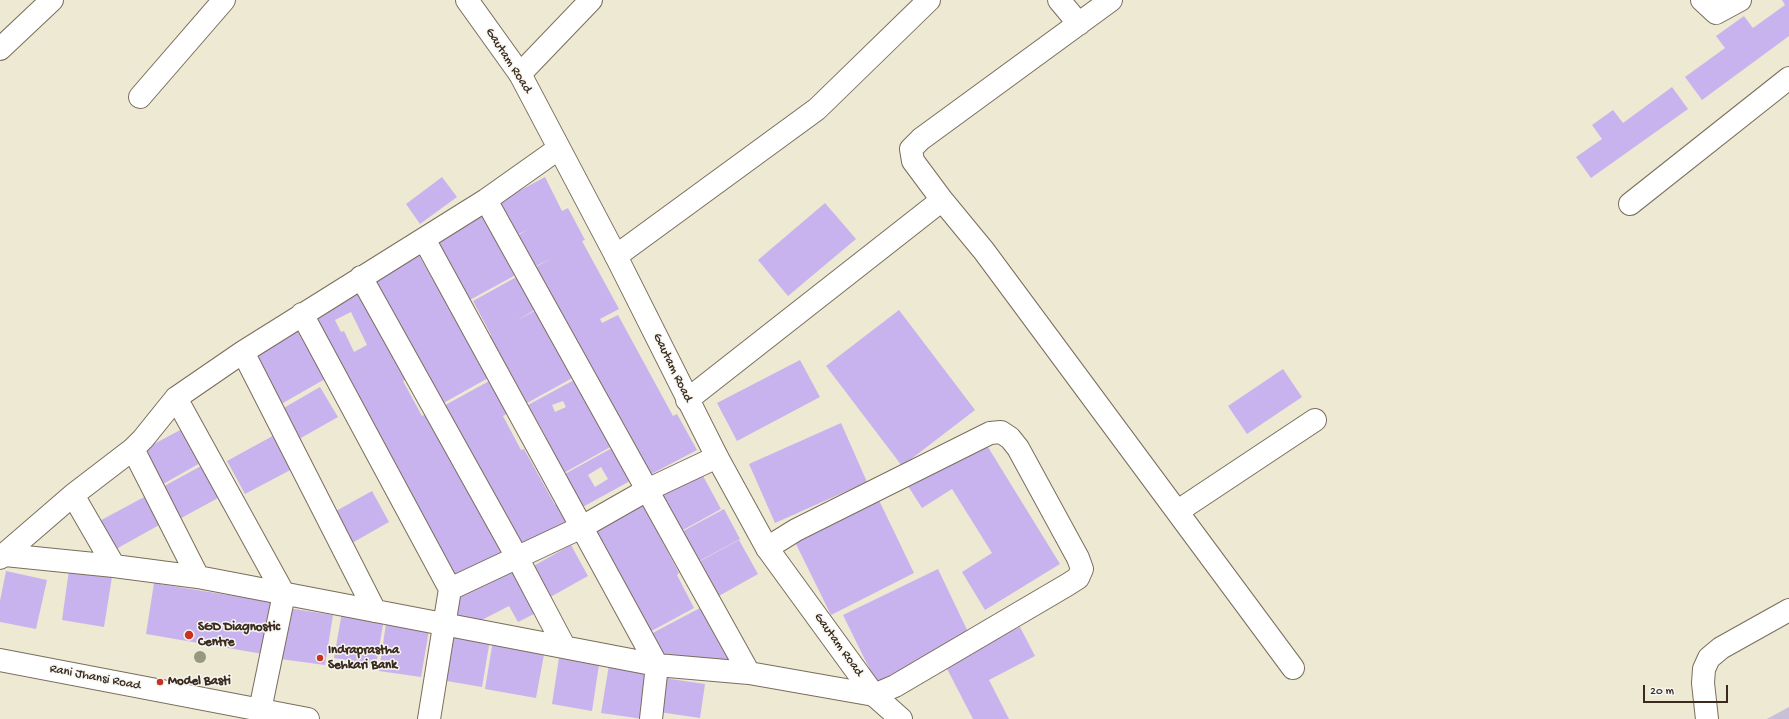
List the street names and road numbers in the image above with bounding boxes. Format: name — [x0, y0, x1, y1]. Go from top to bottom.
street label: Gautam Road — [481, 25, 535, 97]
street label: Gautam Road — [649, 331, 695, 405]
street label: Gautam Road — [810, 610, 866, 680]
street label: Rani Jhansi Road — [48, 662, 142, 694]

